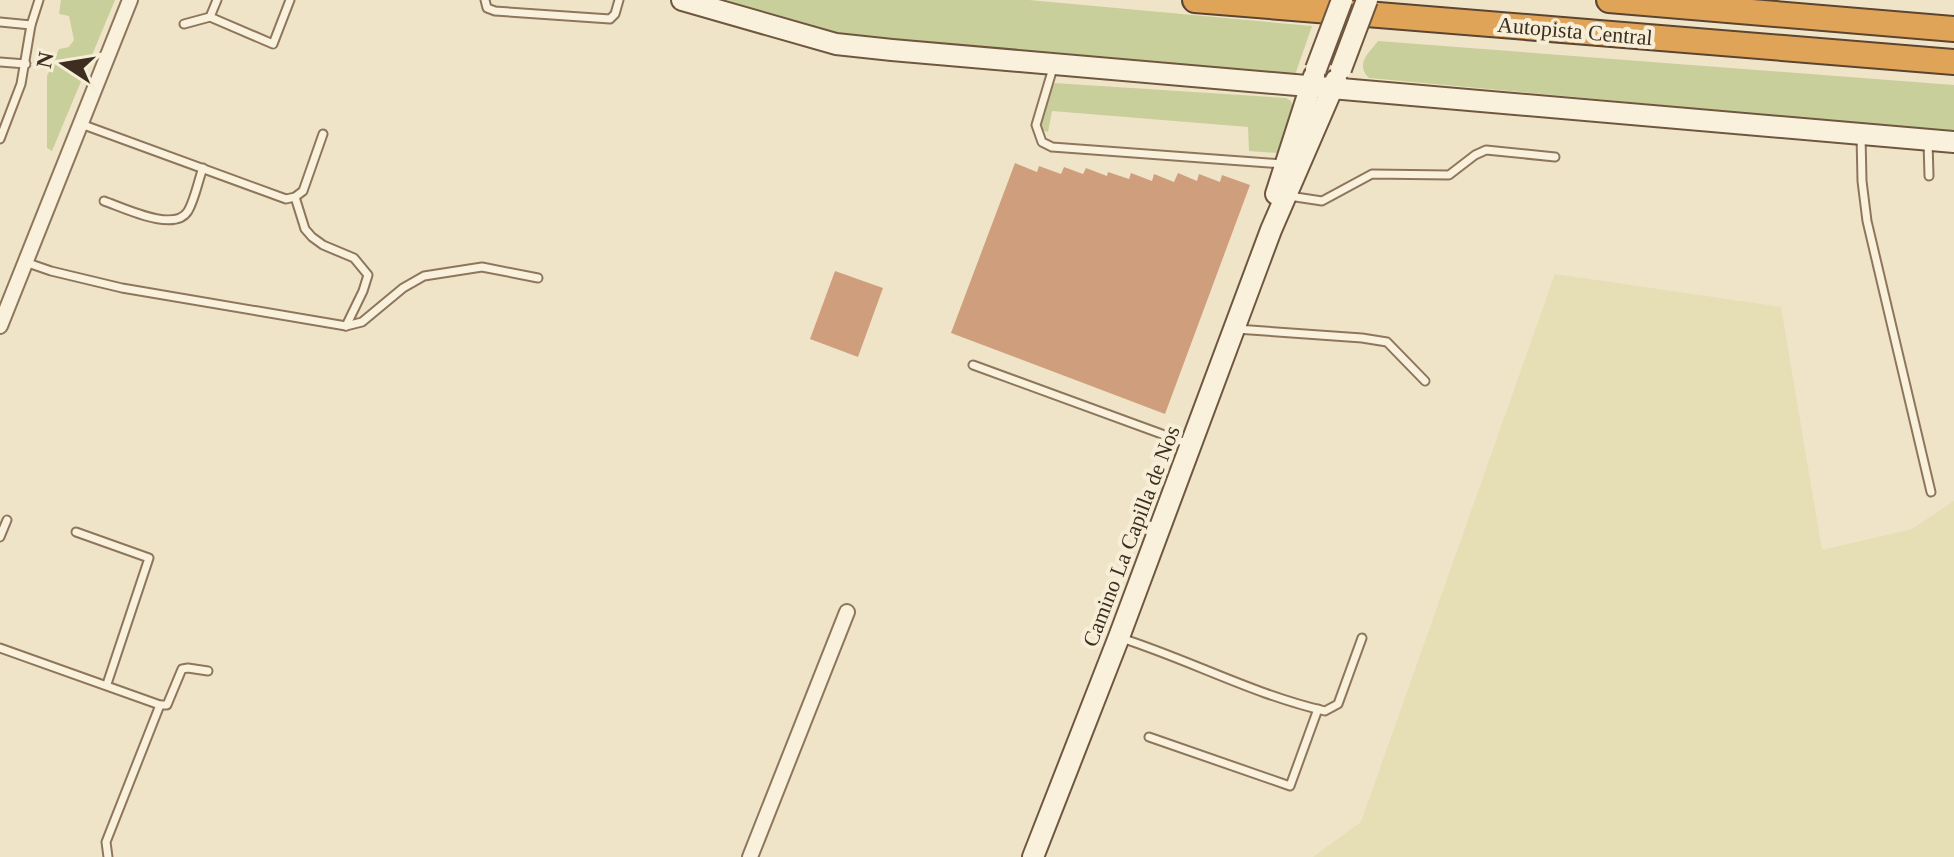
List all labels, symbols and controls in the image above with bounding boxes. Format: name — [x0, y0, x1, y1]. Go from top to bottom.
street label: Autopista Central — [1496, 12, 1654, 50]
north arrow — [24, 24, 104, 104]
text: N — [31, 49, 59, 70]
street label: Camino La Capilla de Nos — [1077, 422, 1185, 650]

